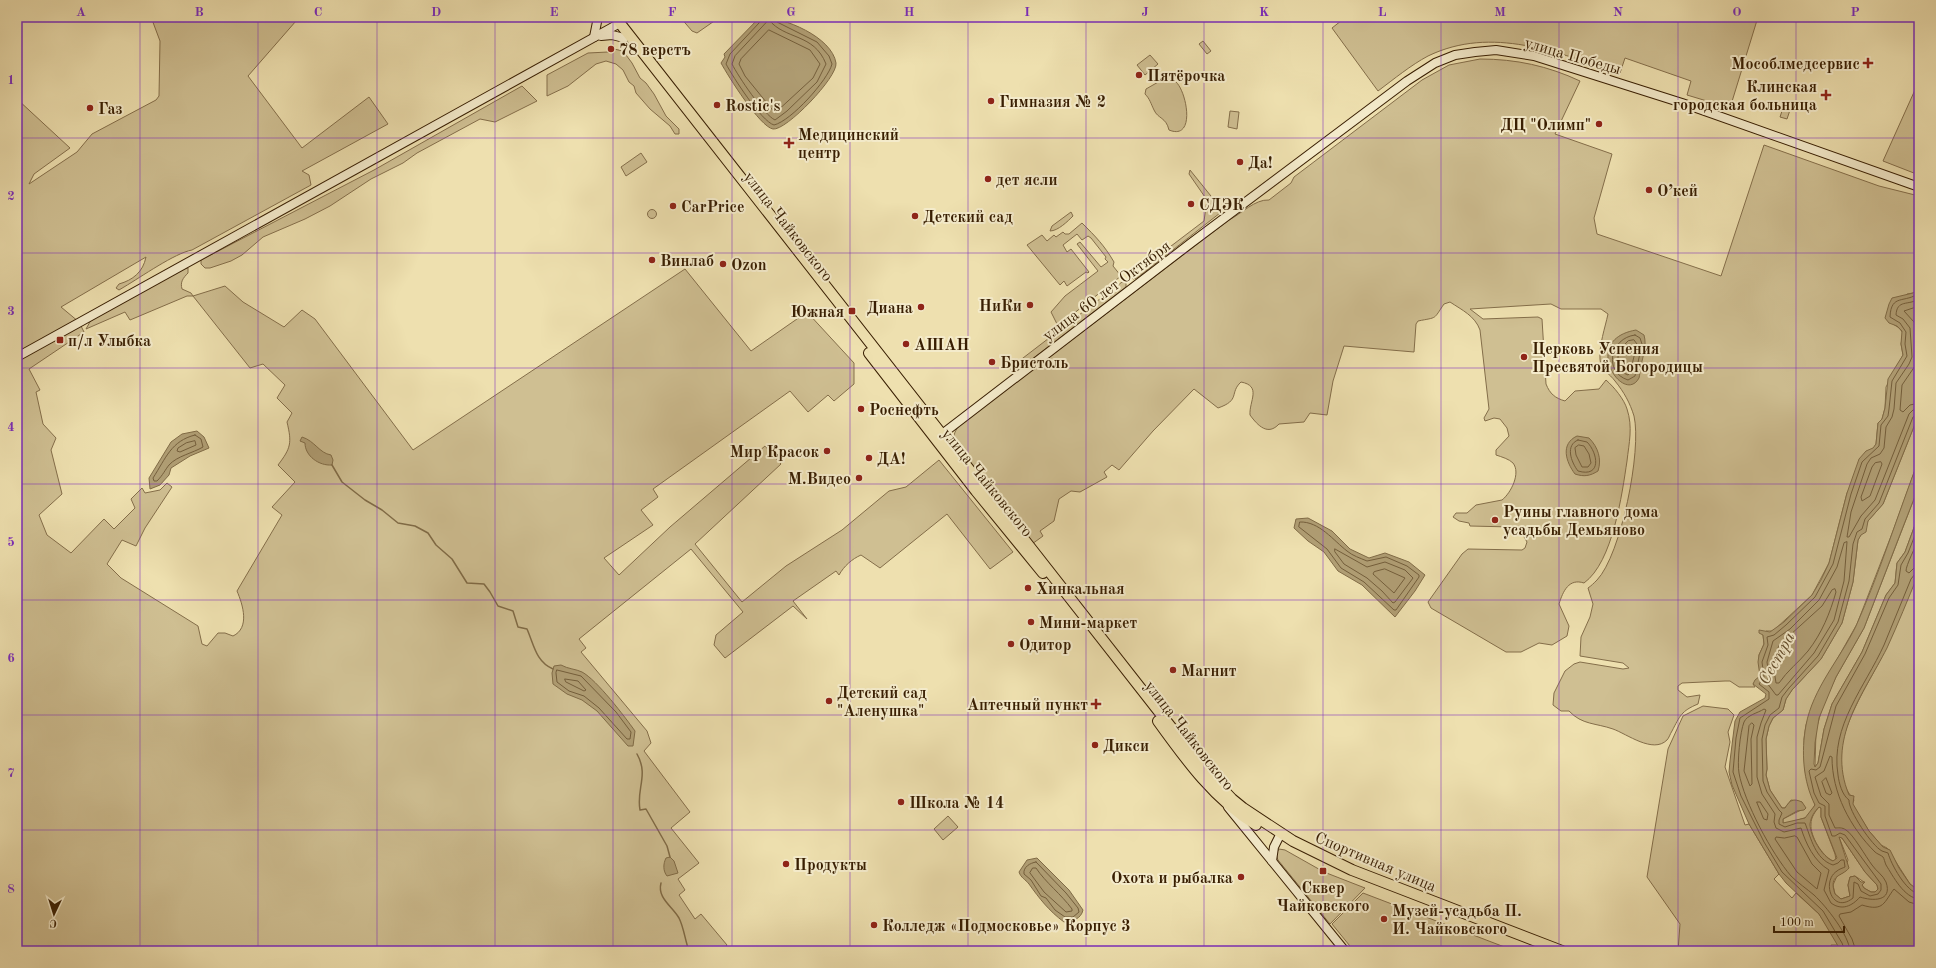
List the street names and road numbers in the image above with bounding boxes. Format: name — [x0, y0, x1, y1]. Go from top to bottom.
street label: улица Победы — [1522, 35, 1623, 78]
street label: улица Чайковского — [740, 169, 835, 285]
street label: улица 60 лет Октября — [1040, 238, 1174, 345]
street label: улица Чайковского — [938, 426, 1035, 541]
street label: улица Чайковского — [1141, 678, 1236, 794]
street label: Спортивная улица — [1312, 830, 1438, 896]

